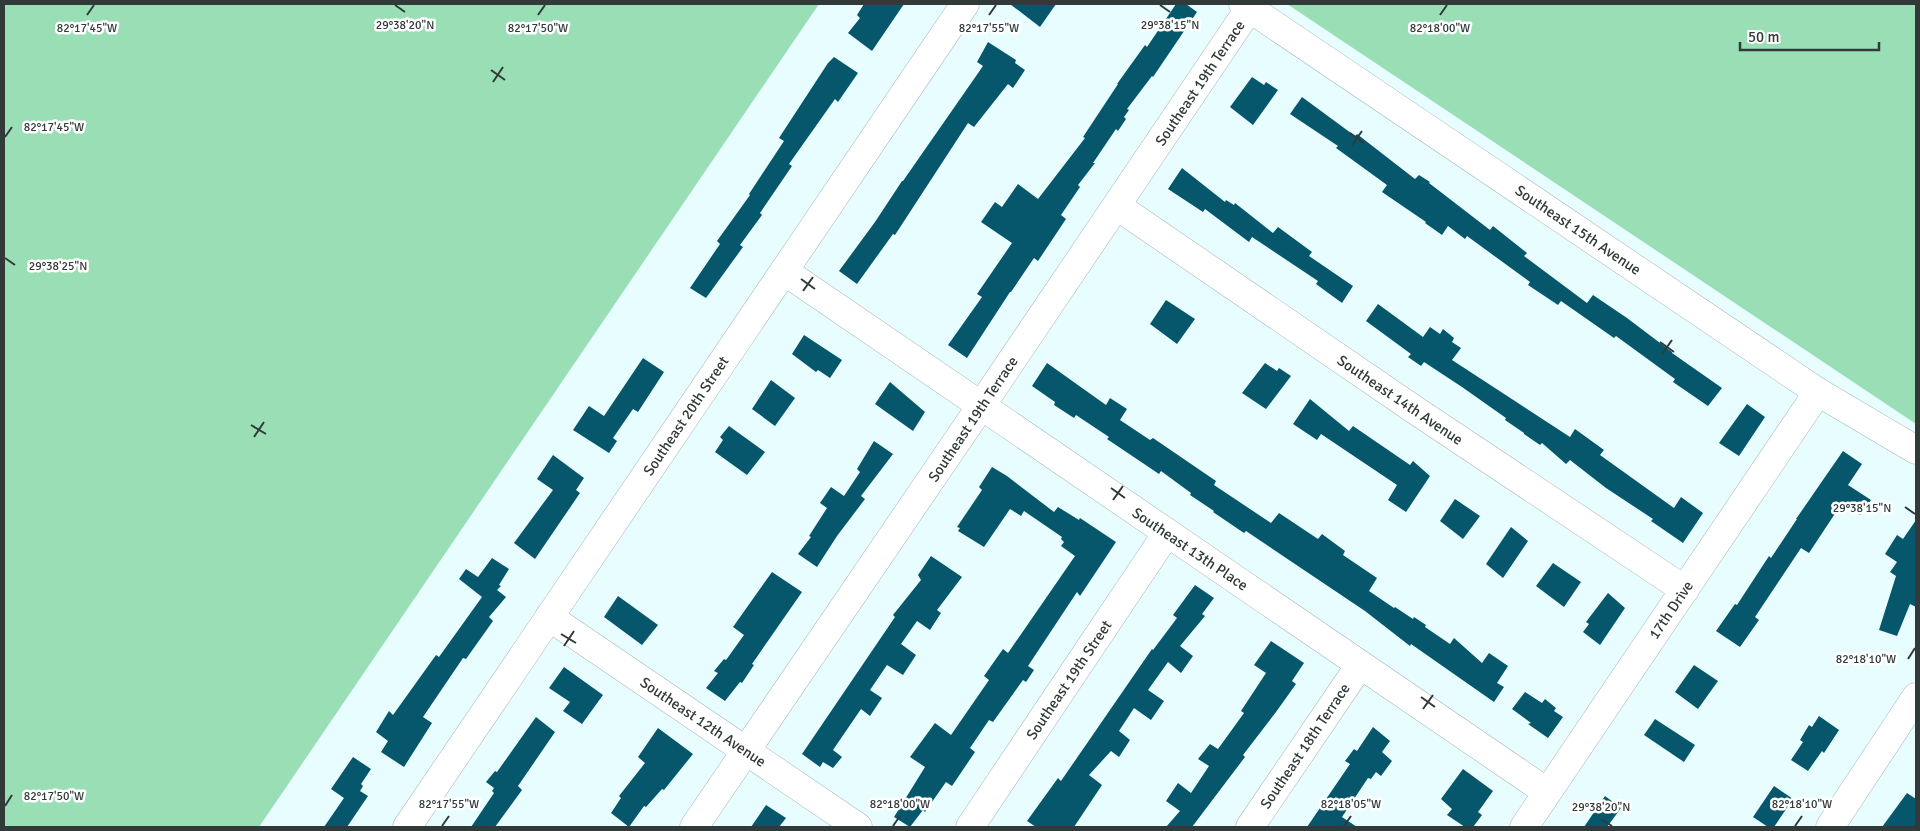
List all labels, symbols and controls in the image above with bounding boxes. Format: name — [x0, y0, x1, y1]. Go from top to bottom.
street label: Southeast 19th Terrace — [1151, 17, 1249, 149]
text: 29°38'20"N — [376, 18, 434, 33]
text: 29°38'15"N — [1141, 18, 1199, 33]
scale bar — [1740, 20, 1879, 52]
text: 82°17'45"W — [57, 21, 117, 36]
text: 82°17'50"W — [508, 21, 568, 36]
text: 82°17'55"W — [959, 21, 1019, 36]
text: 82°18'00"W — [1410, 21, 1470, 36]
text: 50 m — [1748, 28, 1779, 46]
text: 82°17'45"W — [24, 120, 84, 135]
street label: Southeast 15th Avenue — [1512, 181, 1644, 279]
text: 29°38'25"N — [29, 259, 87, 274]
street label: Southeast 14th Avenue — [1334, 351, 1466, 449]
street label: Southeast 20th Street — [639, 353, 733, 479]
street label: Southeast 19th Terrace — [924, 353, 1022, 485]
text: 29°38'15"N — [1833, 501, 1891, 516]
street label: Southeast 13th Place — [1129, 504, 1251, 594]
street label: 17th Drive — [1645, 577, 1697, 643]
street label: Southeast 19th Street — [1022, 617, 1116, 743]
text: 82°18'10"W — [1836, 652, 1896, 667]
street label: Southeast 12th Avenue — [637, 673, 769, 771]
street label: Southeast 18th Terrace — [1256, 680, 1354, 812]
text: 82°17'50"W — [24, 789, 84, 804]
text: 82°17'55"W — [419, 797, 479, 812]
text: 82°18'00"W — [870, 797, 930, 812]
text: 82°18'05"W — [1321, 797, 1381, 812]
text: 82°18'10"W — [1772, 797, 1832, 812]
text: 29°38'20"N — [1572, 800, 1630, 815]

